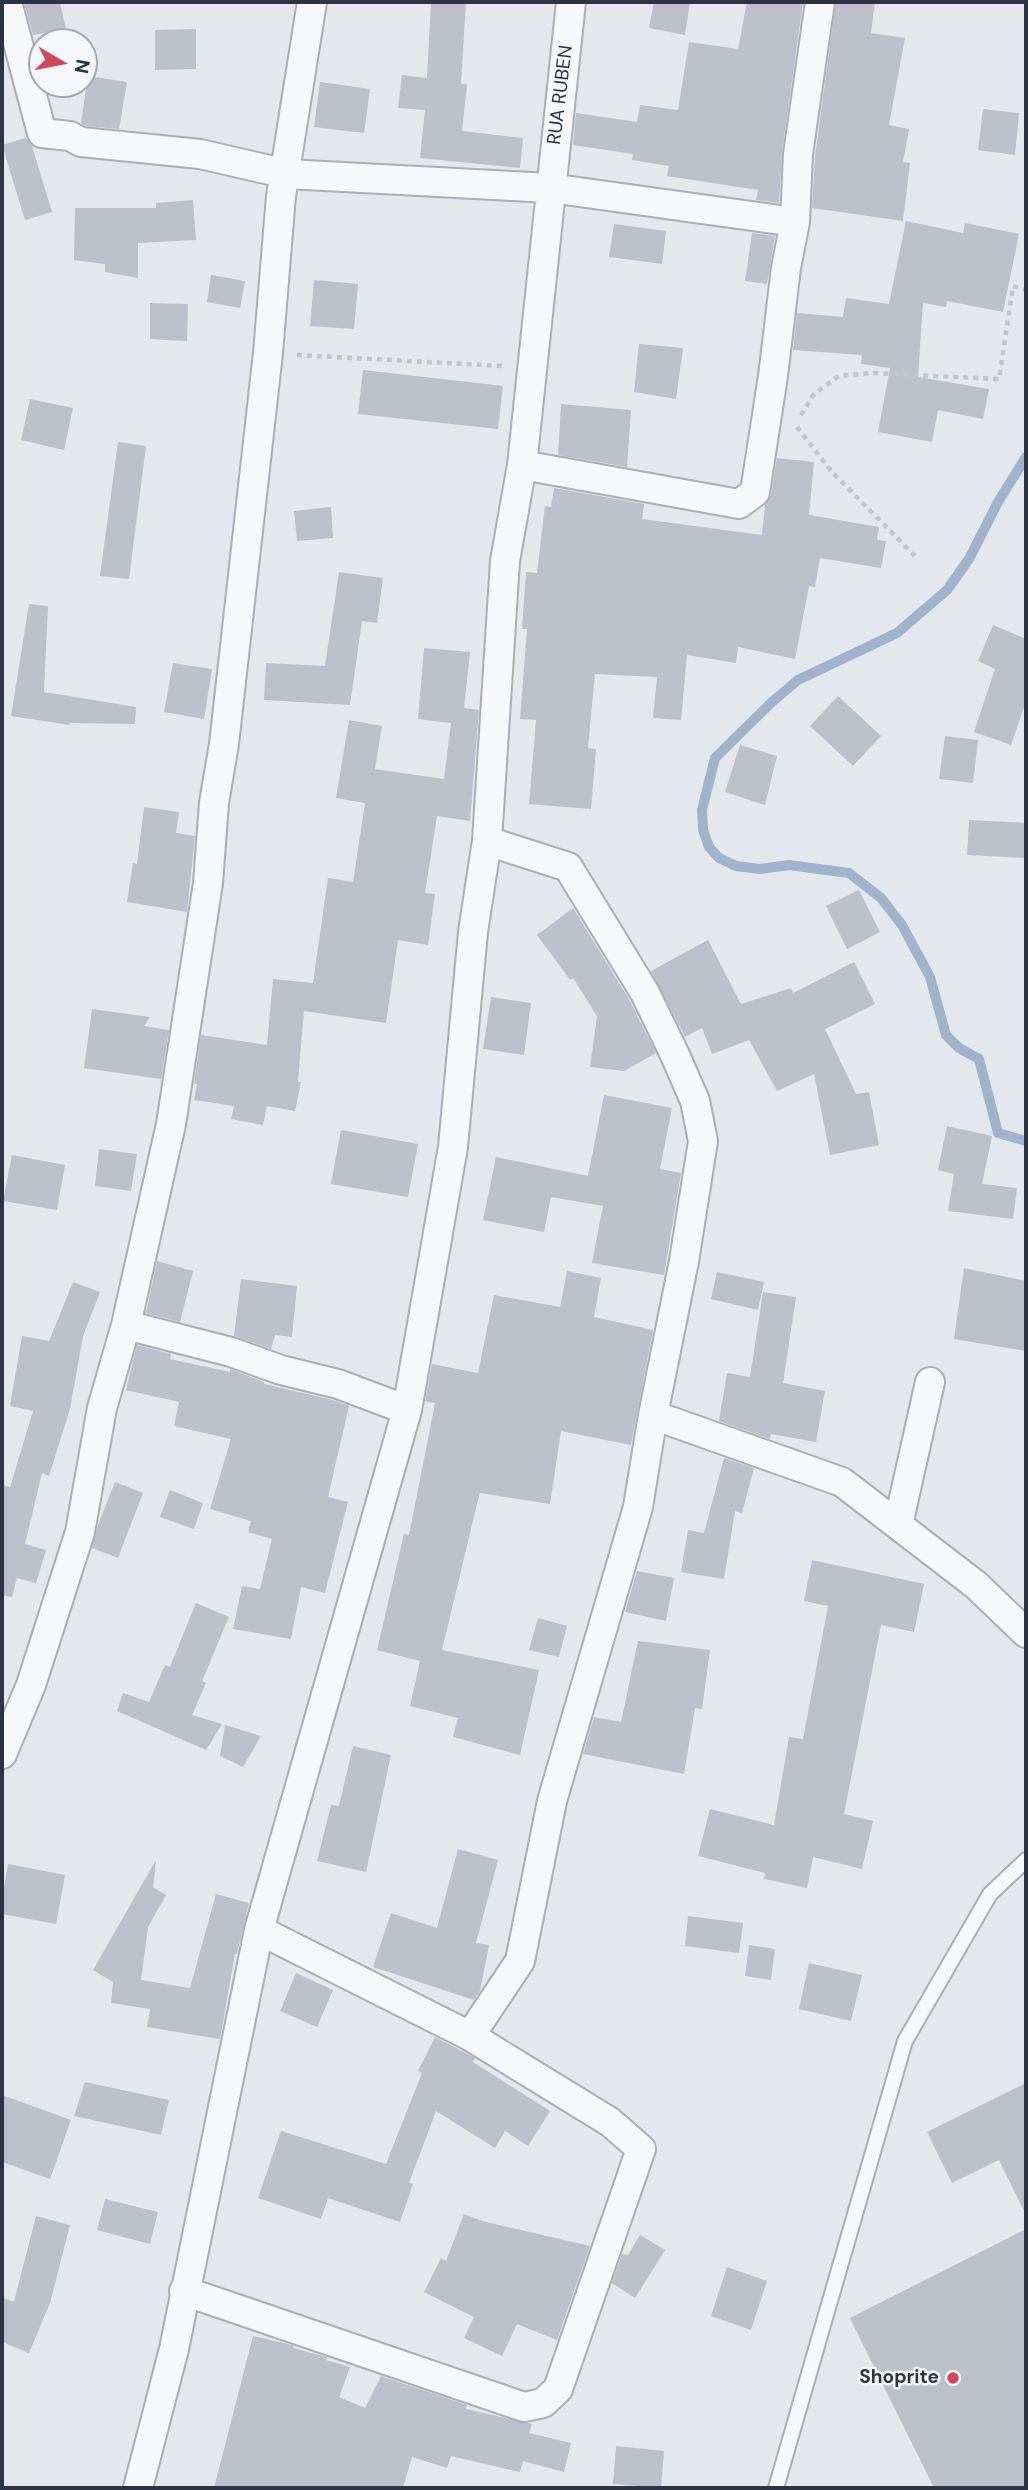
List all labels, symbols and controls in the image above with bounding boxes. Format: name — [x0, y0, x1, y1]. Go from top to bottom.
north arrow — [28, 28, 98, 98]
street label: RUA RUBEN — [544, 44, 578, 146]
text: N — [69, 57, 96, 75]
place label: Shoprite — [859, 2367, 939, 2389]
marker: Shoprite — [945, 2370, 961, 2386]

